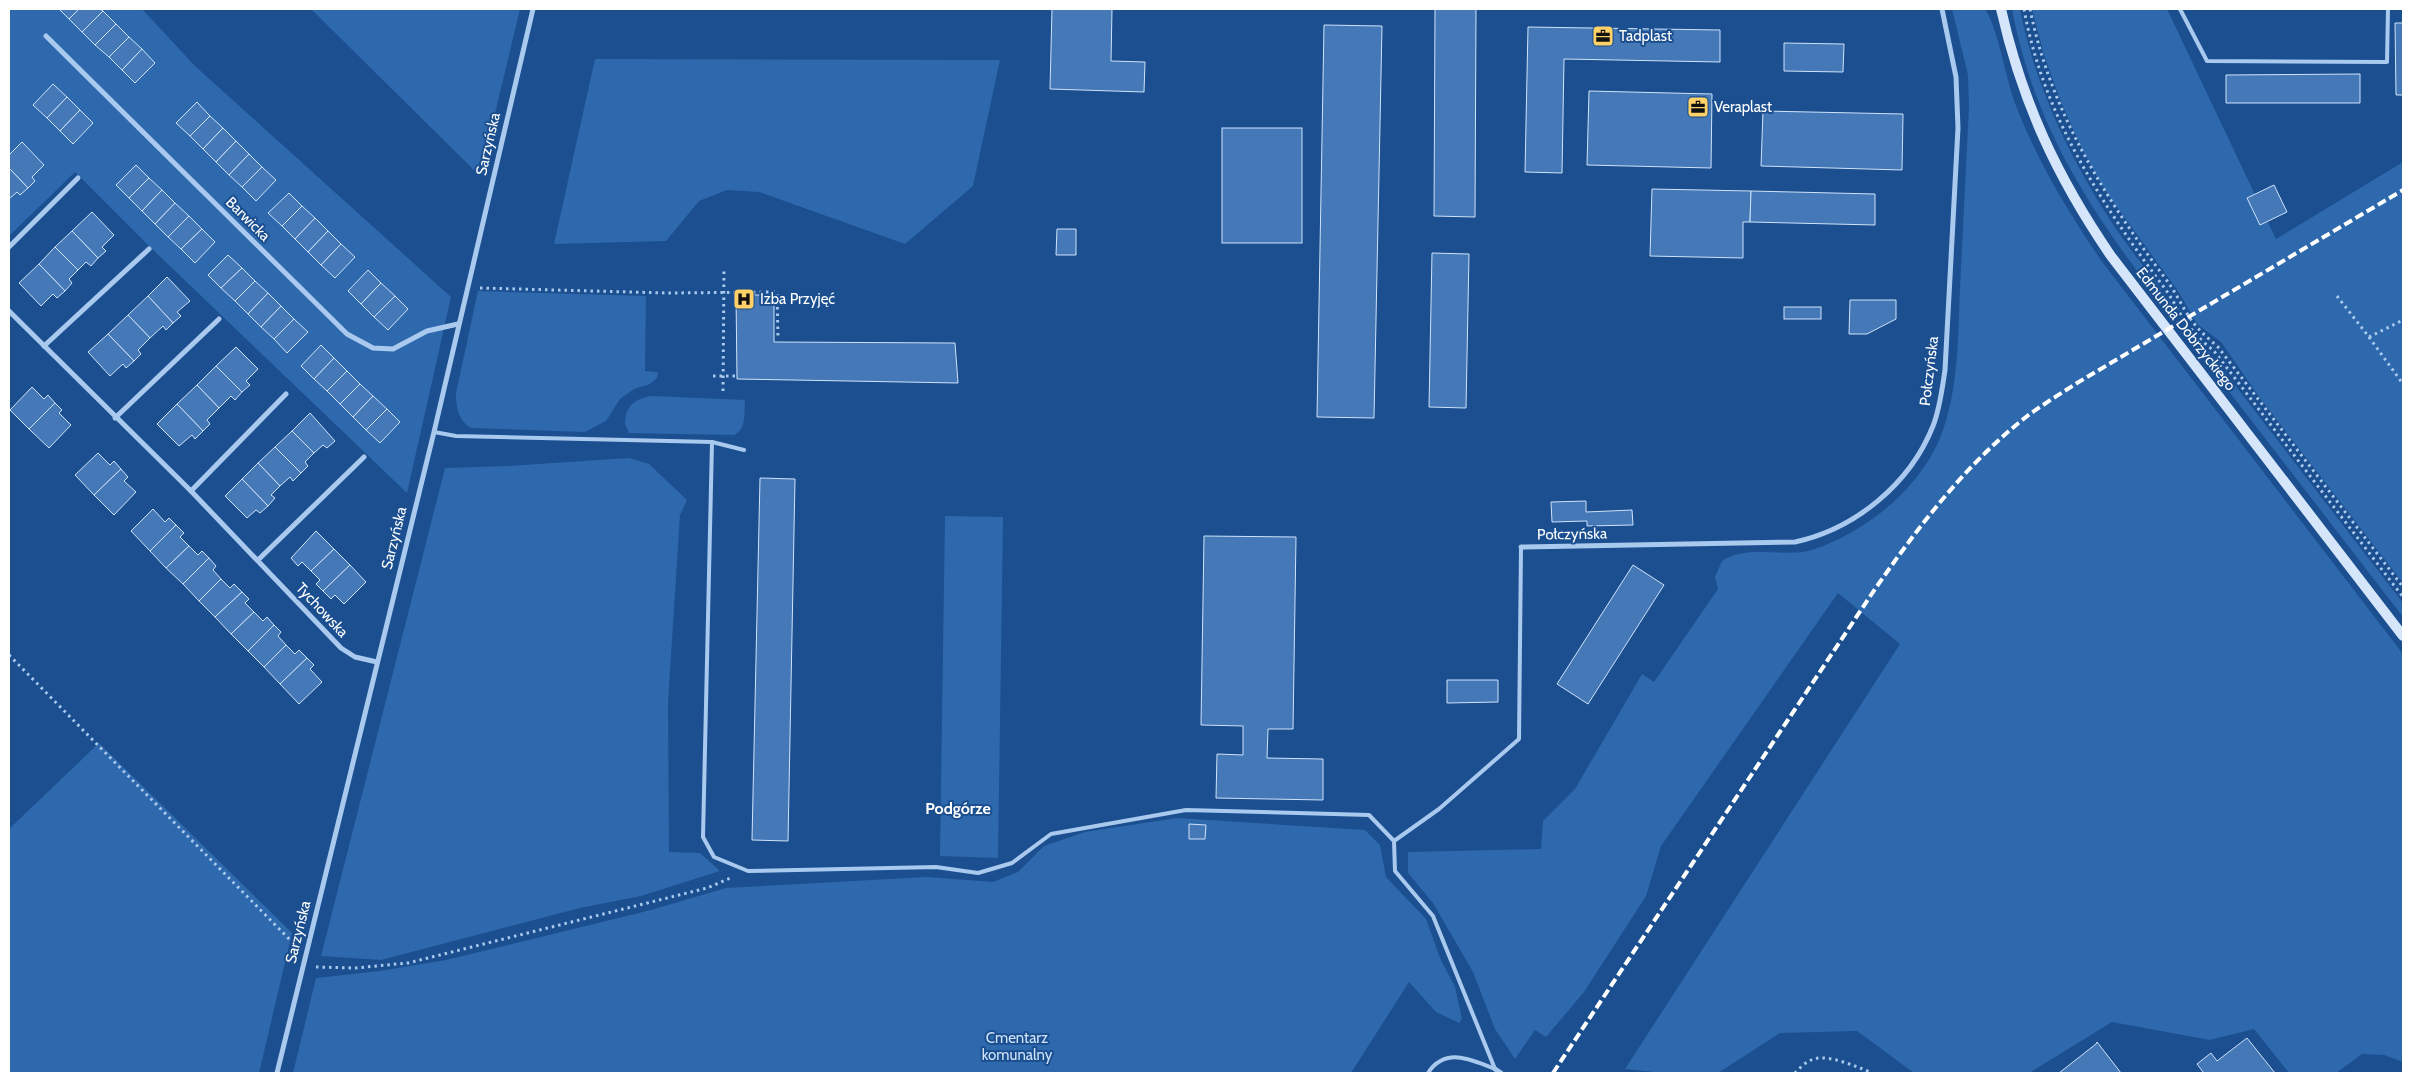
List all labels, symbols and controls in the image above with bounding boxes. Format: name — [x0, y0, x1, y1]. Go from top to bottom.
office icon: Tadplast — [1591, 24, 1615, 48]
place label: Tadplast — [1619, 27, 1672, 45]
office icon: Veraplast — [1686, 95, 1710, 119]
place label: Veraplast — [1714, 98, 1772, 116]
street label: Sarzyńska — [472, 110, 504, 177]
street label: Barwicka — [222, 193, 275, 246]
street label: Edmunda Dobrzyckiego — [2132, 264, 2240, 394]
hospital icon: Izba Przyjęć — [732, 287, 756, 311]
place label: Izba Przyjęć — [760, 290, 835, 308]
street label: Połczyńska — [1916, 334, 1942, 407]
street label: Sarzyńska — [378, 504, 411, 571]
street label: Połczyńska — [1537, 524, 1608, 544]
street label: Tychowska — [292, 579, 352, 642]
district label: Podgórze — [925, 799, 991, 818]
street label: Sarzyńska — [282, 898, 315, 965]
park label: Cmentarz komunalny — [982, 1029, 1053, 1064]

